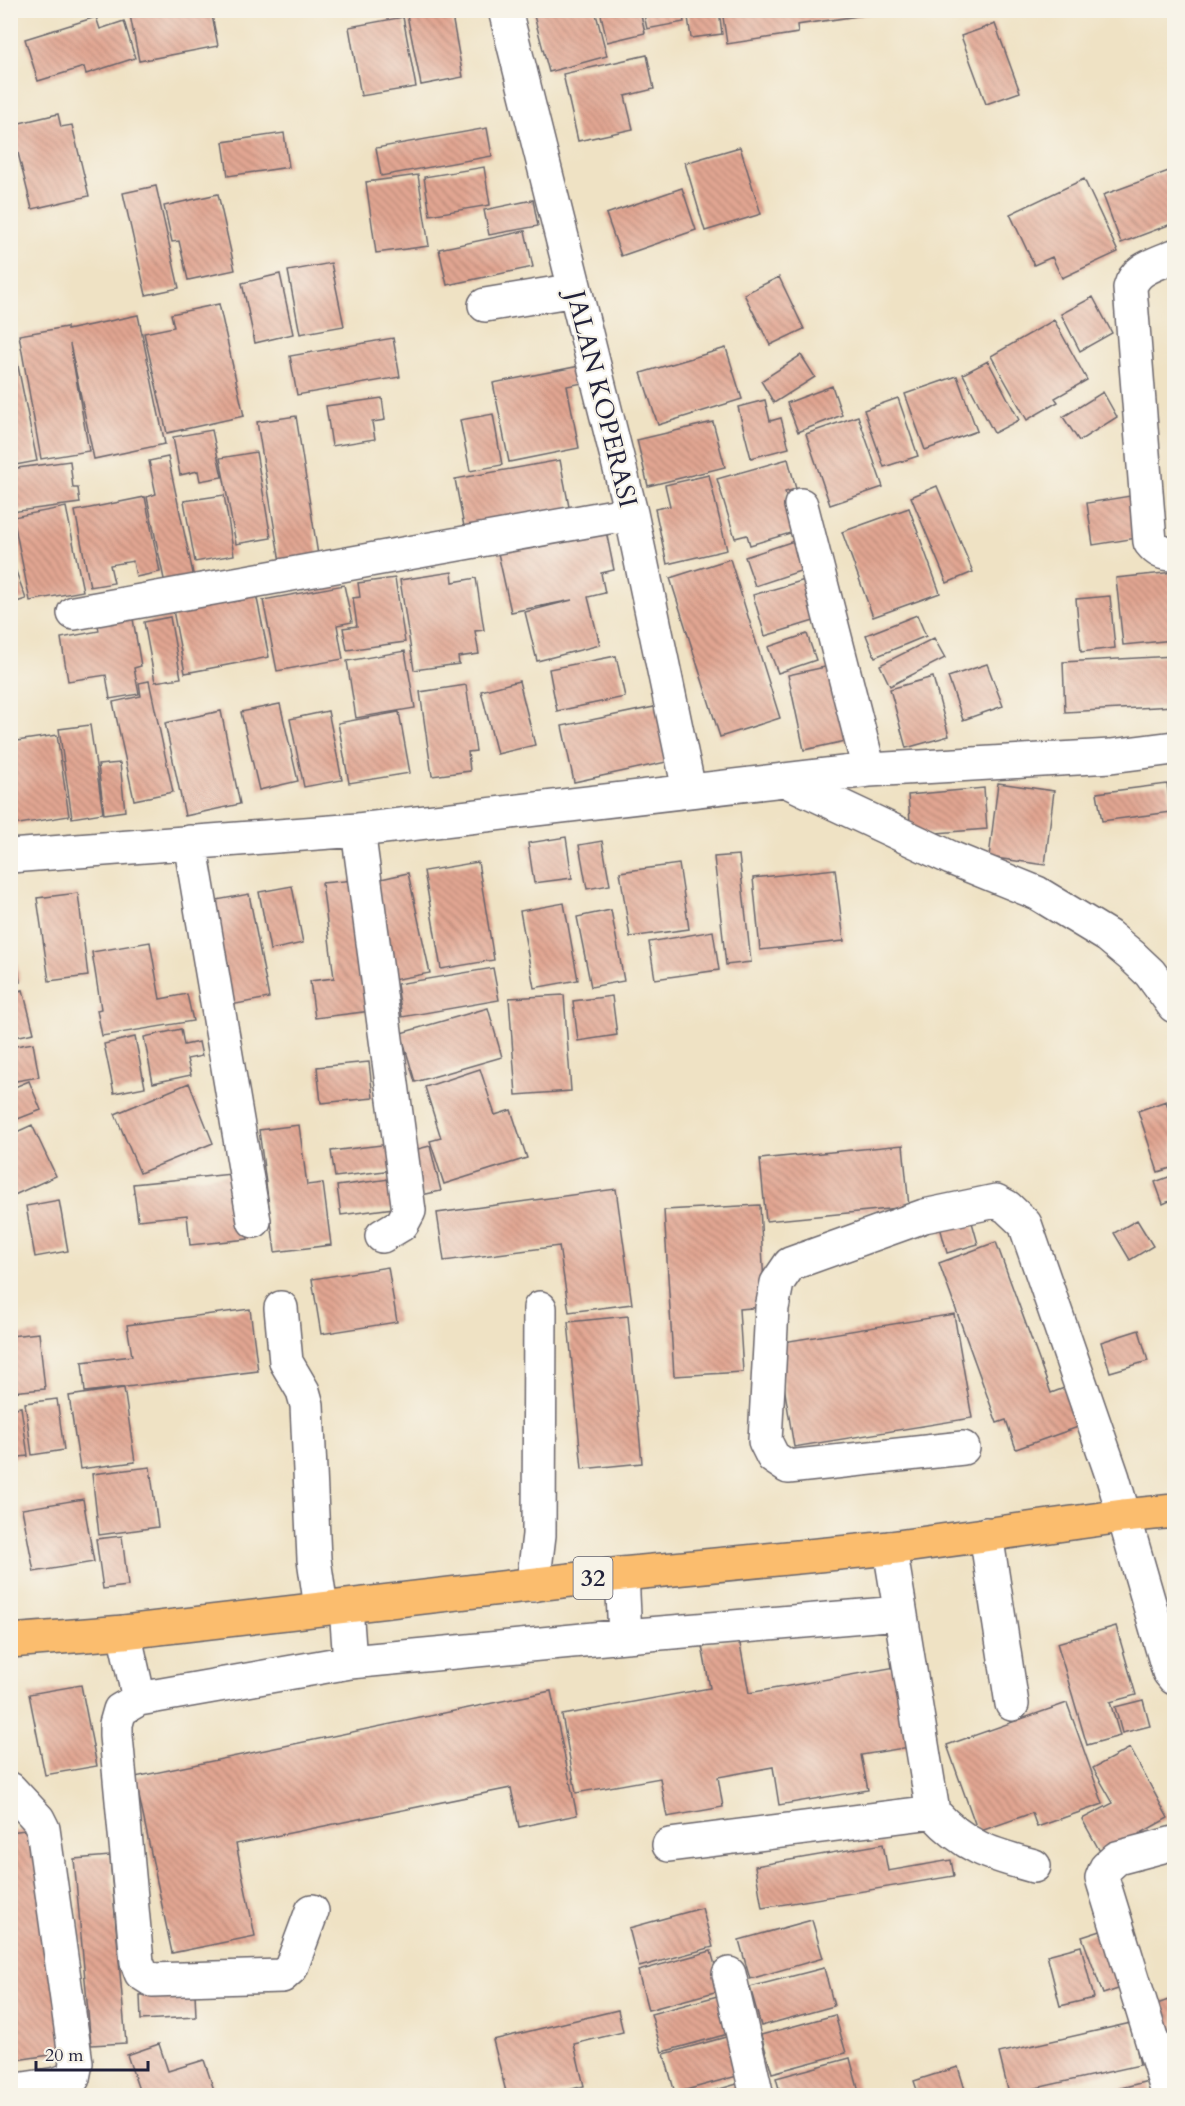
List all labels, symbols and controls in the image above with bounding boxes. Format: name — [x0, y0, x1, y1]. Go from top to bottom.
street label: JALAN KOPERASI — [557, 283, 646, 511]
road number: 32 — [574, 1557, 612, 1599]
scale bar — [36, 2034, 148, 2072]
text: 20 m — [45, 2043, 84, 2068]

